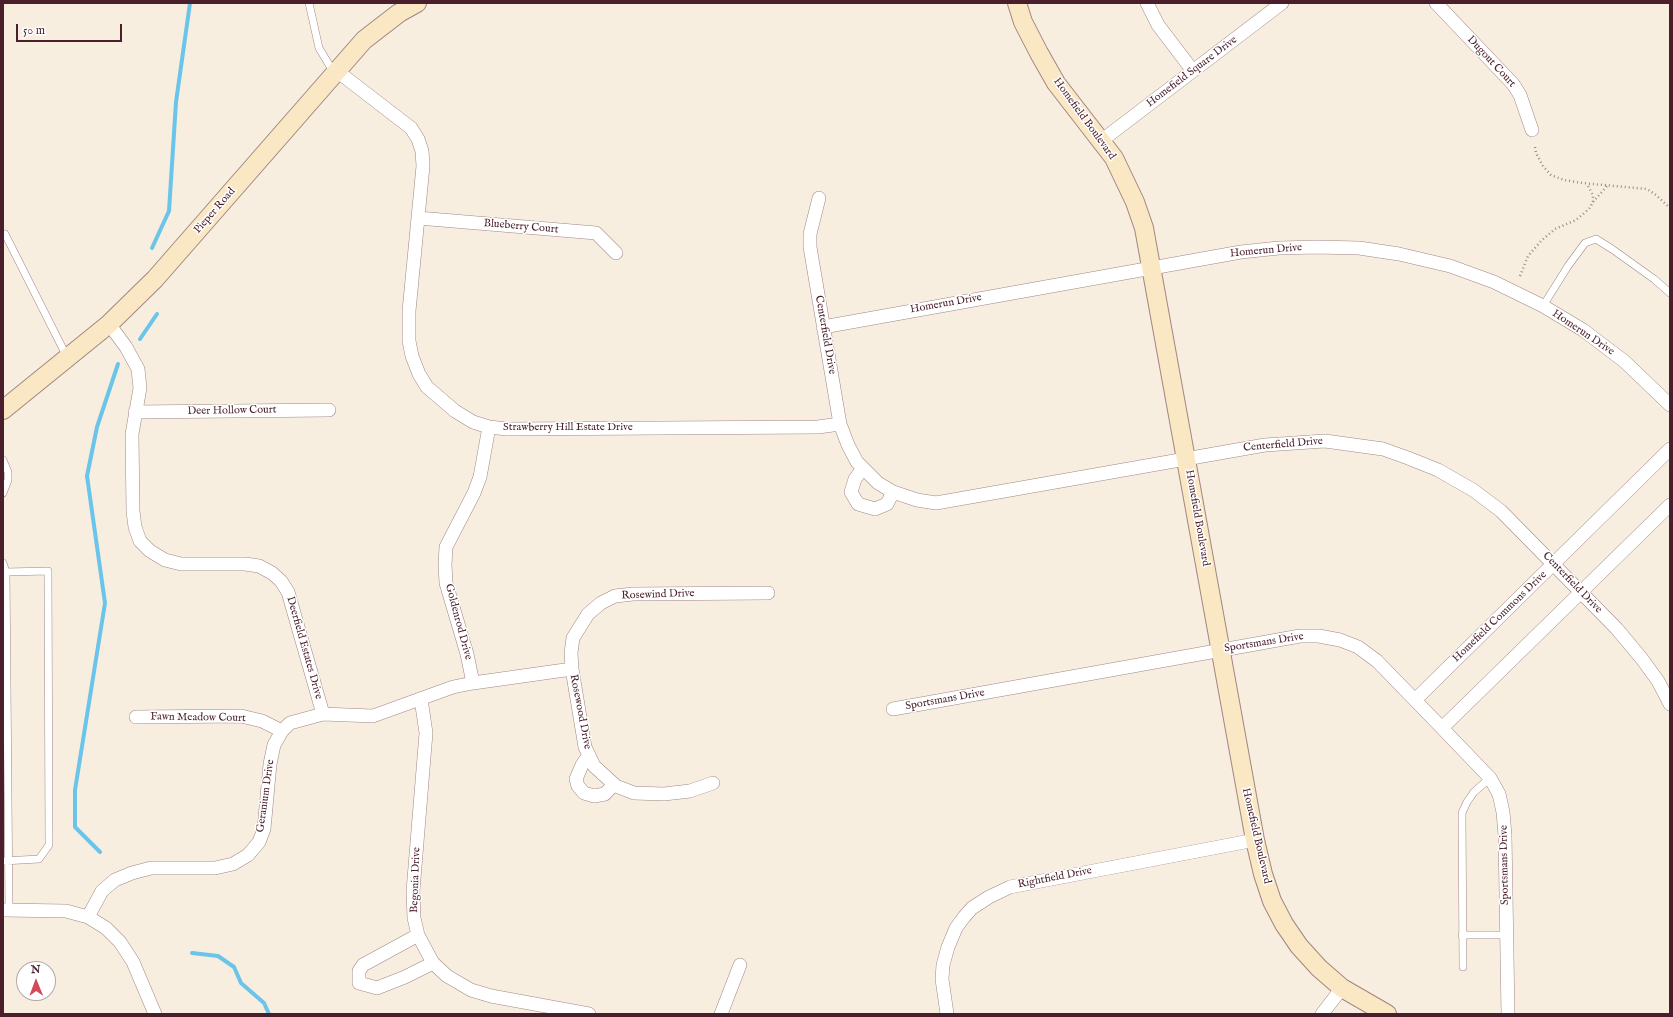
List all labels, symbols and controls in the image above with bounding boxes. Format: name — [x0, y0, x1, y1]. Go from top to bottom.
scale bar — [18, 16, 124, 42]
text: 50 m — [23, 23, 45, 38]
street label: Homefield Square Drive — [1144, 34, 1240, 110]
street label: Dugout Court — [1464, 34, 1518, 90]
street label: Homefield Boulevard — [1050, 76, 1118, 162]
street label: Pieper Road — [191, 185, 239, 237]
street label: Blueberry Court — [483, 217, 559, 237]
street label: Homerun Drive — [1229, 241, 1303, 261]
street label: Homerun Drive — [909, 291, 983, 317]
street label: Centerfield Drive — [812, 295, 838, 375]
street label: Homerun Drive — [1549, 307, 1617, 359]
street label: Deer Hollow Court — [187, 404, 277, 418]
street label: Strawberry Hill Estate Drive — [503, 421, 633, 435]
street label: Centerfield Drive — [1243, 435, 1323, 455]
street label: Homefield Boulevard — [1182, 469, 1212, 567]
street label: Centerfield Drive — [1539, 550, 1605, 616]
street label: Homefield Commons Drive — [1450, 569, 1550, 665]
street label: Goldenrod Drive — [442, 583, 474, 661]
street label: Rosewind Drive — [621, 587, 695, 603]
street label: Deerfield Estates Drive — [283, 595, 325, 701]
street label: Sportsmans Drive — [1223, 630, 1305, 656]
street label: Rosewood Drive — [566, 673, 594, 751]
street label: Sportsmans Drive — [904, 687, 986, 713]
street label: Fawn Meadow Court — [150, 711, 246, 725]
street label: Geranium Drive — [254, 759, 278, 833]
street label: Homefield Boulevard — [1239, 787, 1273, 885]
street label: Sportsmans Drive — [1498, 825, 1512, 905]
street label: Begonia Drive — [408, 847, 424, 913]
street label: Rightfield Drive — [1017, 864, 1093, 892]
north arrow — [16, 961, 56, 1001]
text: N — [31, 963, 41, 977]

